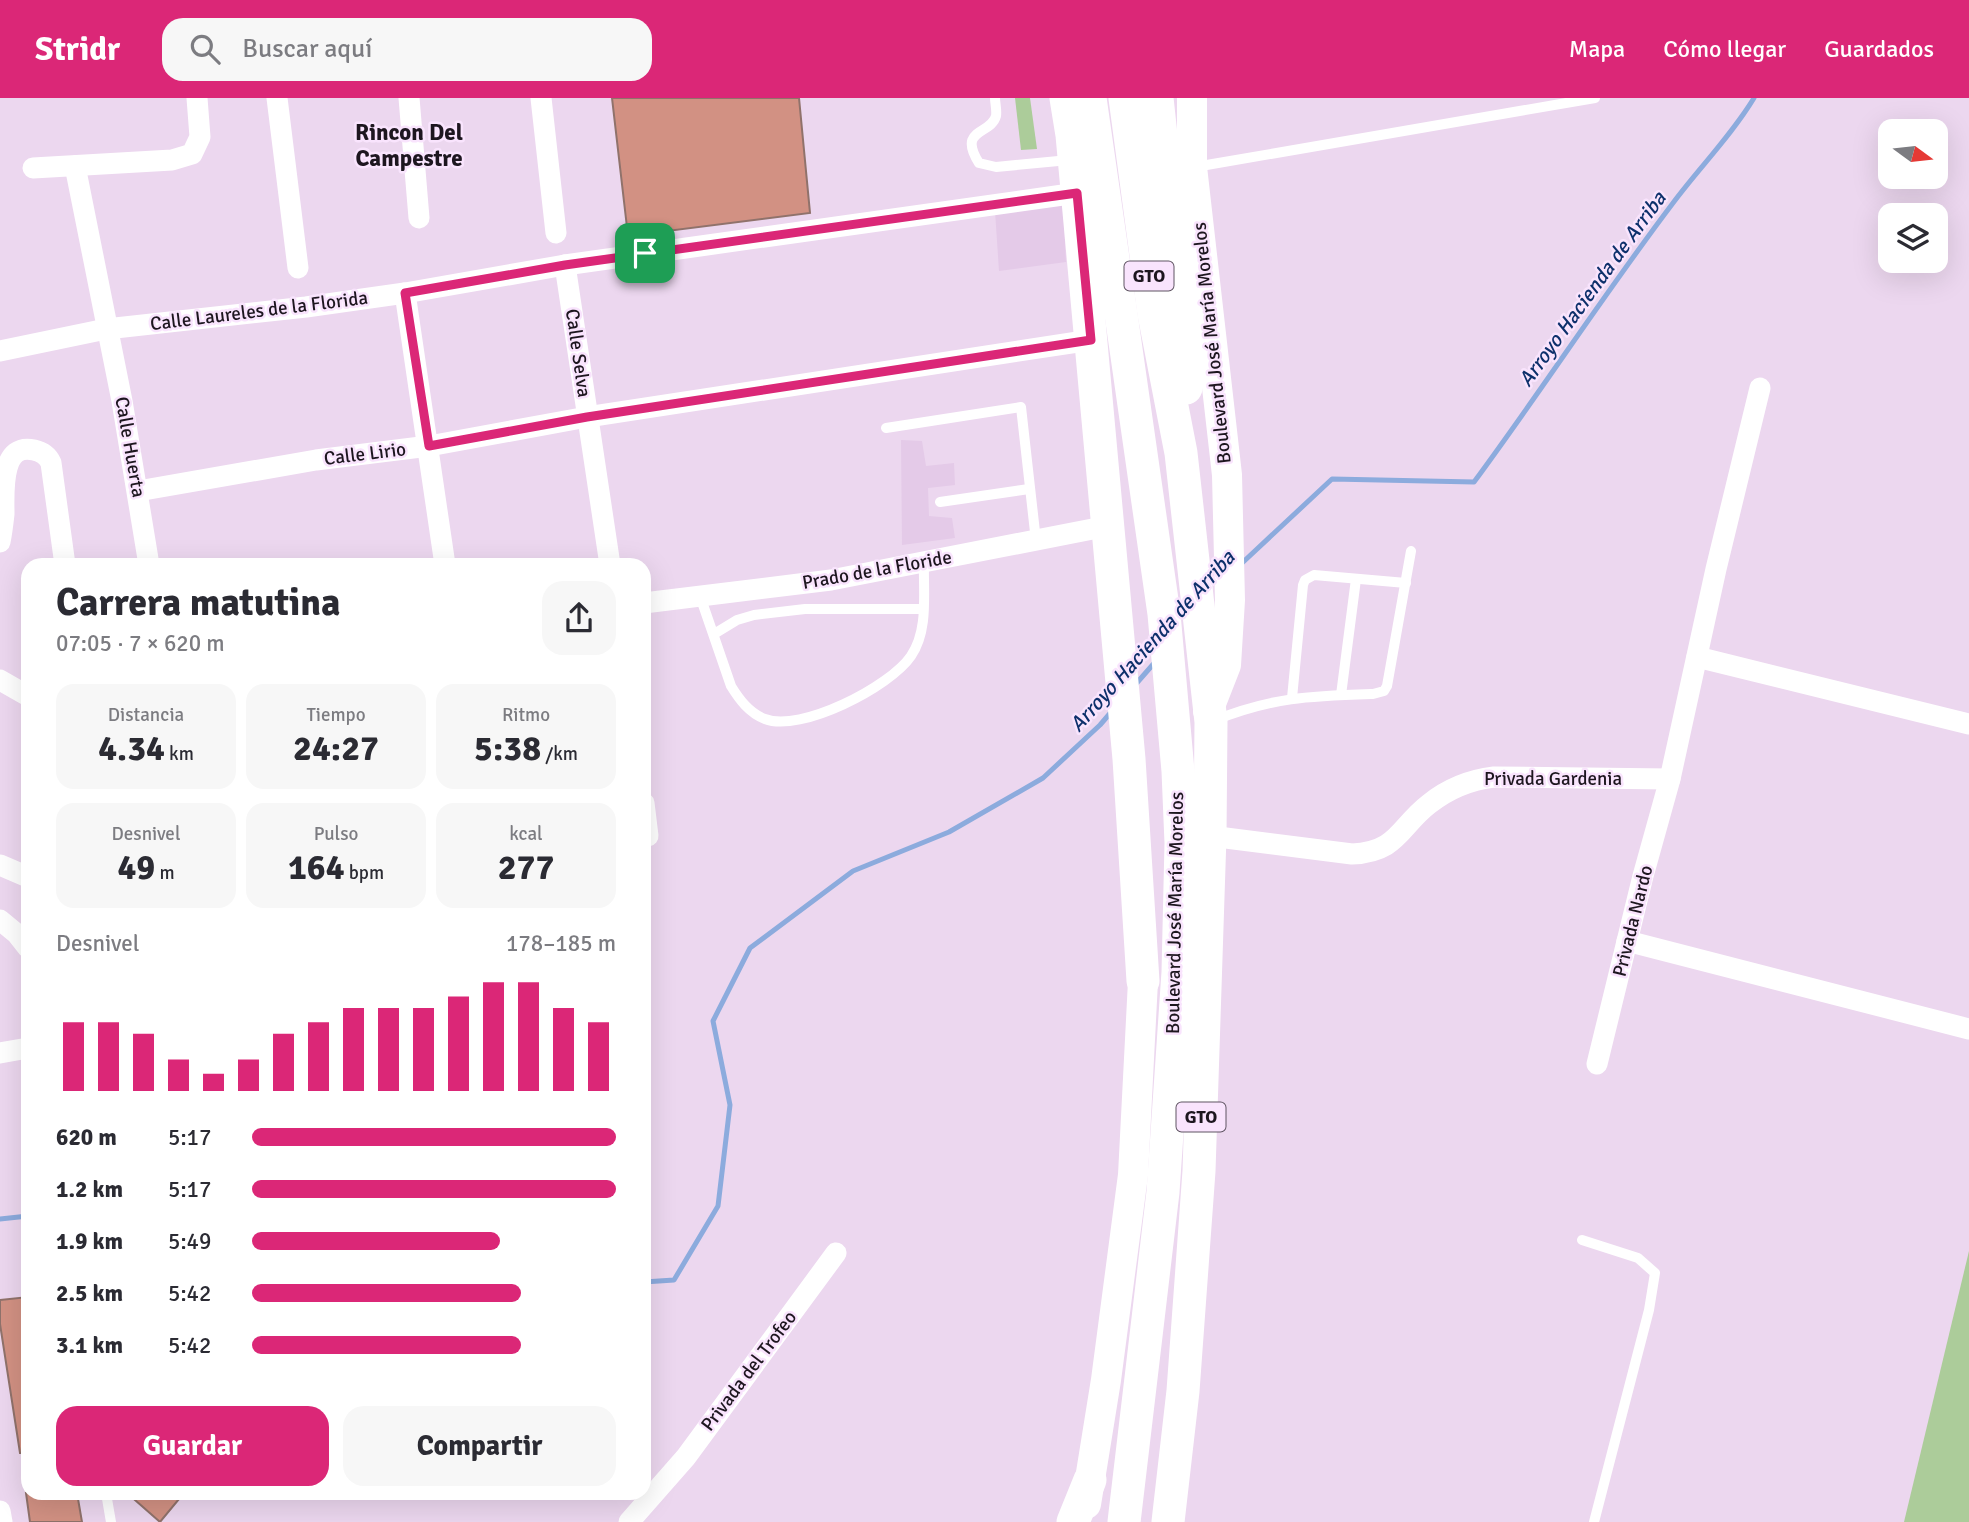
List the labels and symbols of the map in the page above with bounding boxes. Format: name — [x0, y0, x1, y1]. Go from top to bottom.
district label: Rincon Del Campestre — [355, 118, 463, 173]
north arrow — [1878, 119, 1948, 189]
water label: Arroyo Hacienda de Arriba — [1512, 185, 1672, 392]
street label: Boulevard José María Morelos — [1187, 221, 1237, 465]
pin — [615, 223, 675, 283]
road number: GTO — [1124, 261, 1174, 290]
street label: Calle Laureles de la Florida — [149, 286, 369, 336]
street label: Calle Selva — [560, 307, 596, 399]
street label: Calle Huerta — [109, 395, 151, 499]
street label: Calle Lirio — [323, 437, 408, 471]
water label: Arroyo Hacienda de Arriba — [1064, 544, 1241, 737]
street label: Prado de la Floride — [800, 545, 954, 595]
street label: Privada Gardenia — [1484, 767, 1622, 791]
street label: Boulevard José María Morelos — [1161, 792, 1189, 1034]
street label: Privada Nardo — [1608, 863, 1658, 979]
road number: GTO — [1176, 1102, 1226, 1132]
street label: Privada del Trofeo — [696, 1306, 802, 1436]

